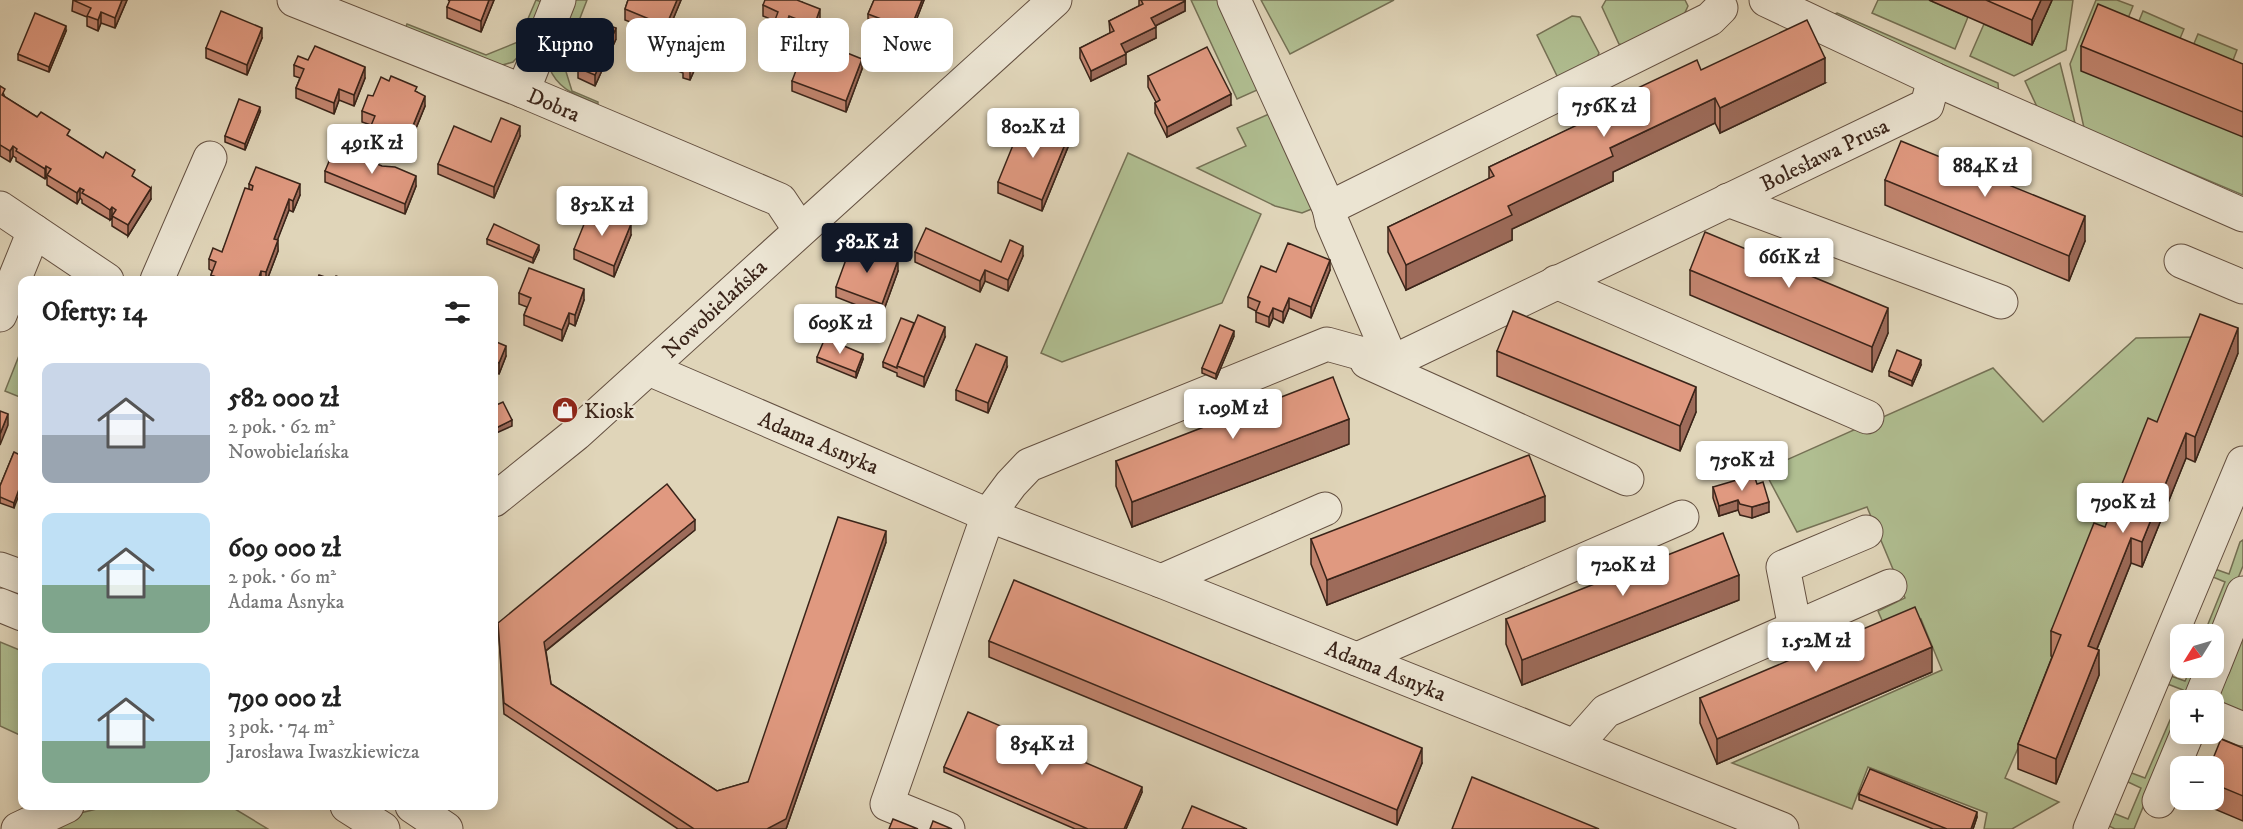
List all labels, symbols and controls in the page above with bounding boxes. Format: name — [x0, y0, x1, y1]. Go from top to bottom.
chip: Kupno — [516, 18, 614, 72]
chip: Wynajem — [626, 18, 746, 72]
chip: Filtry — [758, 18, 849, 72]
chip: Nowe — [861, 18, 953, 72]
street label: Dobra — [523, 82, 585, 129]
pin: 756K zł — [1549, 87, 1659, 138]
text: 756K zł — [1572, 94, 1636, 119]
pin: 802K zł — [978, 108, 1088, 159]
street label: Bolesława Prusa — [1756, 112, 1894, 198]
text: 802K zł — [1001, 115, 1065, 140]
pin: 491K zł — [317, 124, 427, 175]
text: 491K zł — [341, 131, 403, 156]
pin: 884K zł — [1930, 147, 2040, 198]
text: 884K zł — [1953, 154, 2017, 179]
pin: 852K zł — [547, 186, 657, 237]
text: 852K zł — [571, 193, 633, 218]
pin: 582K zł — [812, 223, 922, 274]
text: 582K zł — [836, 230, 898, 255]
pin: 661K zł — [1734, 238, 1844, 289]
text: 661K zł — [1758, 245, 1820, 270]
street label: Nowobielańska — [657, 253, 773, 364]
text: Oferty: 14 — [42, 296, 147, 329]
icon: filters — [441, 296, 474, 329]
pin: 609K zł — [785, 304, 895, 355]
text: 609K zł — [808, 311, 872, 336]
text: 582 000 zł — [228, 382, 339, 415]
icon: home — [90, 387, 162, 459]
pin: 1.09M zł — [1171, 389, 1295, 440]
shop icon: Kiosk — [550, 395, 580, 425]
text: 1.09M zł — [1198, 396, 1268, 421]
place label: Kiosk — [584, 398, 634, 425]
street label: Adama Asnyka — [754, 406, 883, 481]
text: 2 pok. · 62 m² — [228, 415, 335, 440]
text: Nowobielańska — [228, 440, 349, 465]
pin: 750K zł — [1687, 441, 1797, 492]
text: 750K zł — [1710, 448, 1774, 473]
pin: 790K zł — [2068, 483, 2178, 534]
text: 790K zł — [2091, 490, 2155, 515]
text: 609 000 zł — [228, 532, 341, 565]
icon: home — [90, 537, 162, 609]
pin: 720K zł — [1568, 546, 1678, 597]
text: 720K zł — [1591, 553, 1655, 578]
text: 2 pok. · 60 m² — [228, 565, 336, 590]
text: Adama Asnyka — [228, 590, 344, 615]
pin: 1.52M zł — [1754, 622, 1878, 673]
north arrow — [2170, 624, 2224, 678]
map controls — [2170, 624, 2224, 810]
text: 1.52M zł — [1782, 629, 1850, 654]
street label: Adama Asnyka — [1321, 635, 1450, 708]
text: 790 000 zł — [228, 682, 341, 715]
icon: home — [90, 687, 162, 759]
button: + — [2170, 690, 2224, 744]
text: 3 pok. · 74 m² — [228, 715, 334, 740]
pin: 854K zł — [987, 725, 1097, 776]
text: 854K zł — [1010, 732, 1074, 757]
text: Jarosława Iwaszkiewicza — [228, 740, 419, 765]
button: − — [2170, 756, 2224, 810]

